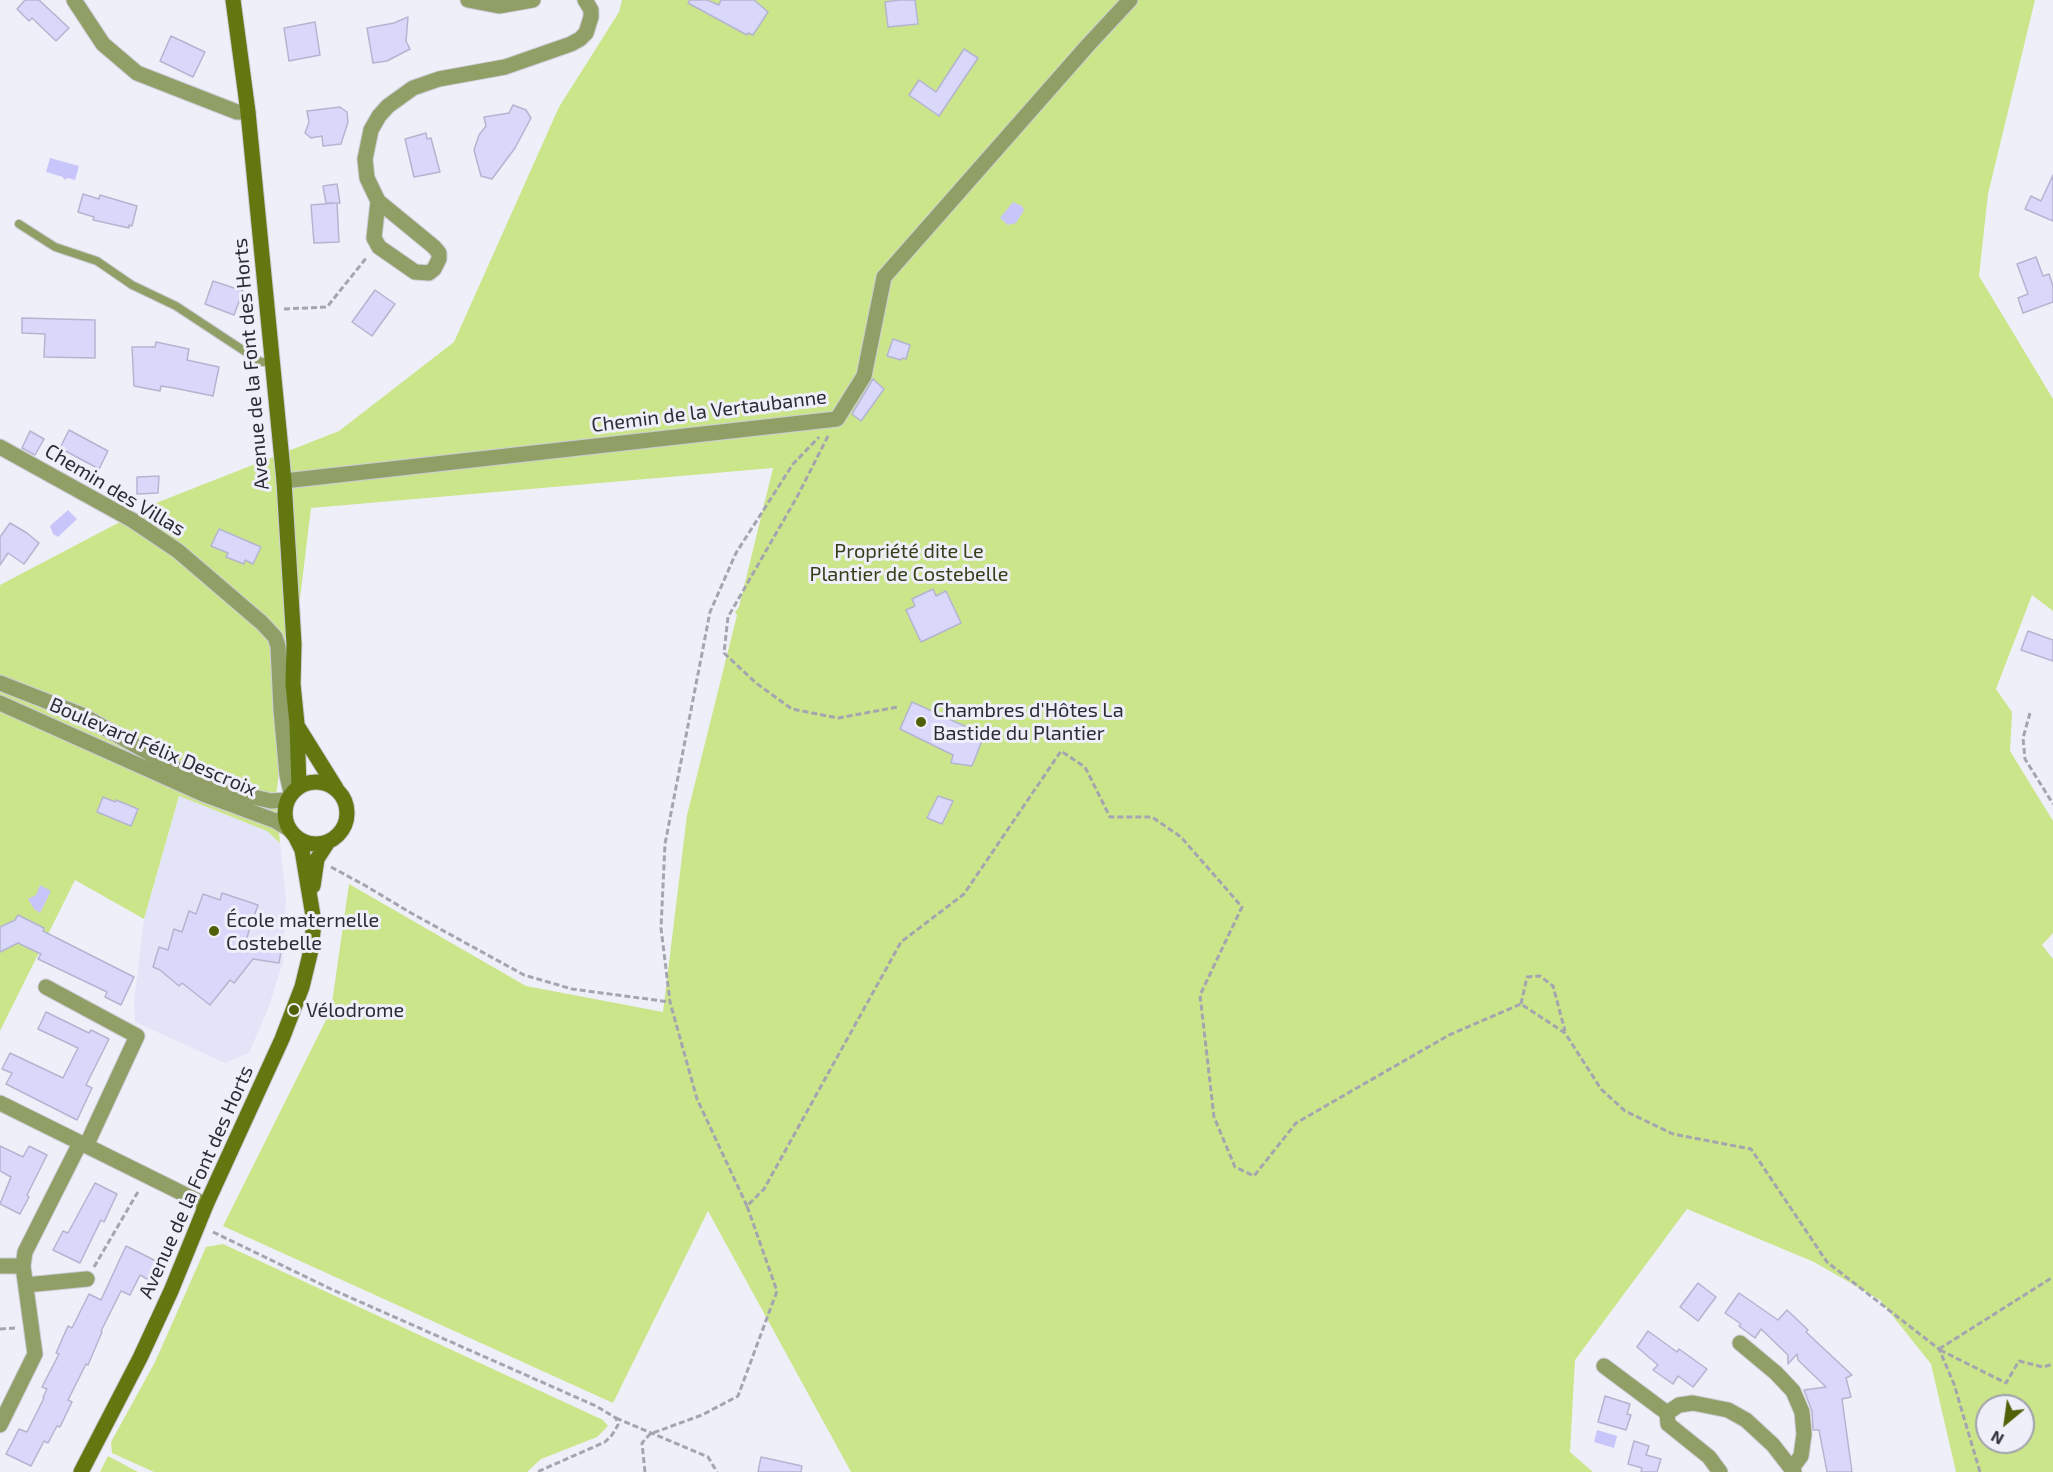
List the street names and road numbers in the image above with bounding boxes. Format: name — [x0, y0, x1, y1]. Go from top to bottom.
street label: Avenue de la Font des Horts — [228, 237, 274, 491]
street label: Chemin de la Vertaubanne — [590, 385, 828, 437]
street label: Chemin des Villas — [41, 439, 189, 541]
street label: Boulevard Félix Descroix — [46, 692, 260, 802]
street label: Avenue de la Font des Horts — [134, 1062, 258, 1302]

